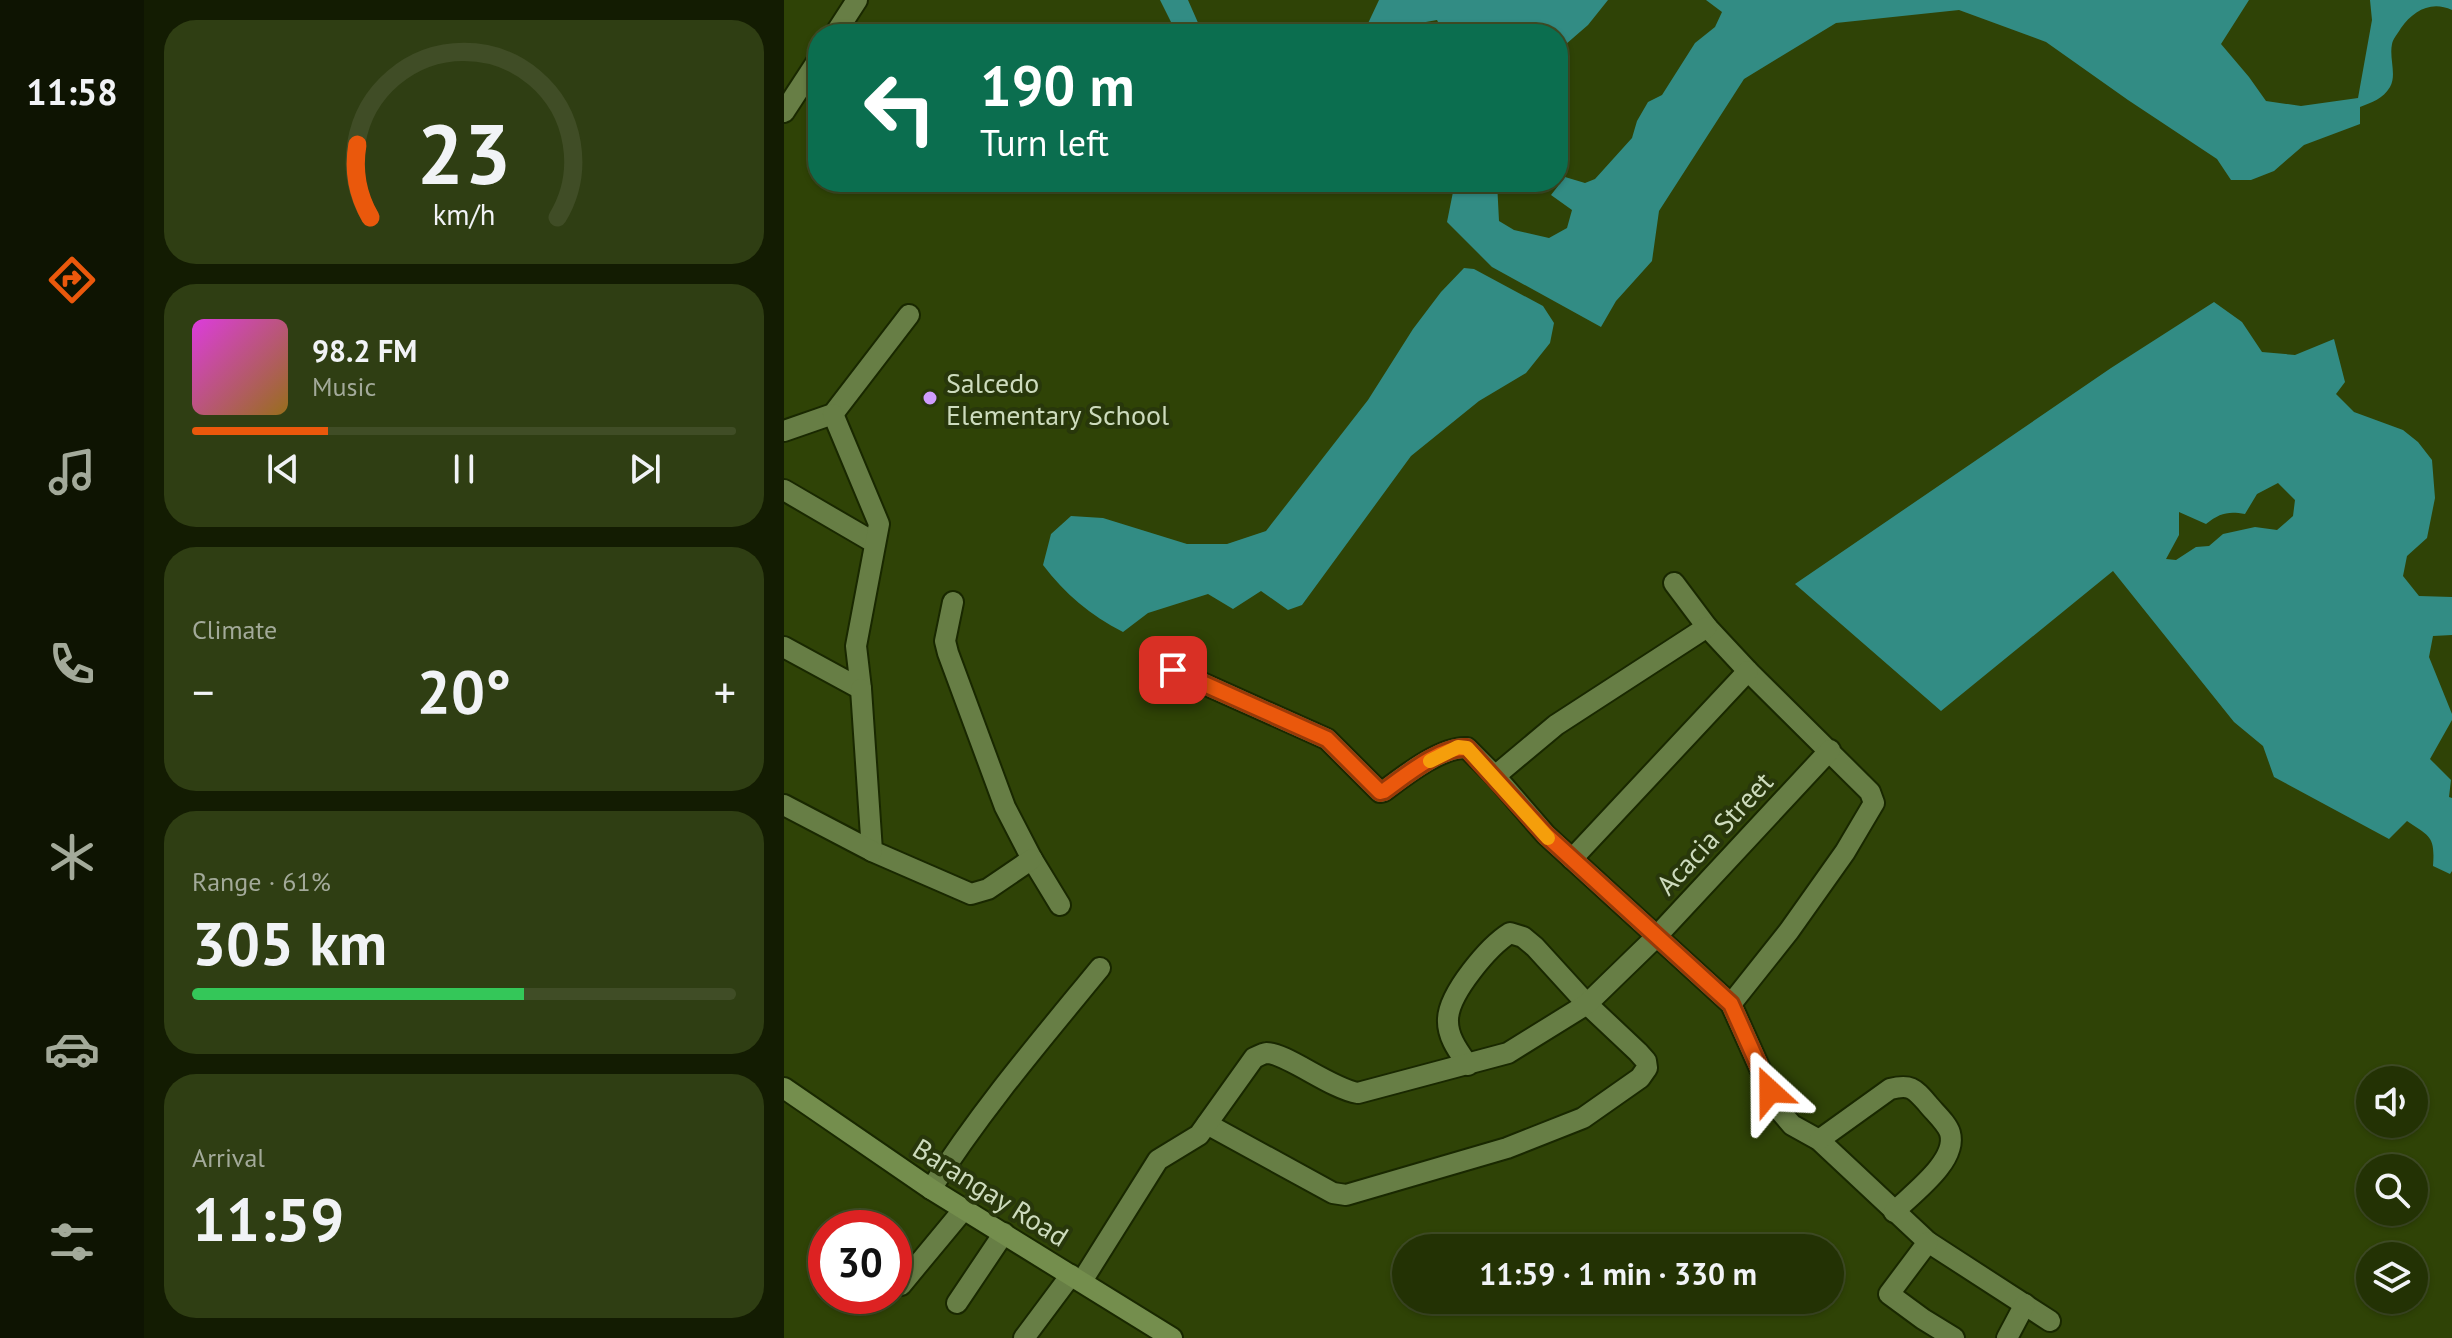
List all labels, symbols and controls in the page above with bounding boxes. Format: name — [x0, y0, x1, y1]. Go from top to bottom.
text: 190 m — [980, 49, 1135, 121]
icon: left — [848, 56, 952, 160]
text: 11:58 — [26, 68, 118, 115]
text: 23 — [417, 98, 511, 206]
text: Turn left — [980, 119, 1109, 166]
text: km/h — [433, 196, 495, 233]
icon: directions — [44, 252, 100, 308]
text: 98.2 FM — [312, 331, 417, 370]
place label: Salcedo Elementary School — [946, 364, 1169, 433]
text: Music — [312, 370, 376, 403]
marker: Salcedo Elementary School — [921, 389, 939, 407]
icon: music — [44, 444, 100, 500]
icon: previous — [261, 447, 305, 491]
icon: pause — [442, 447, 486, 491]
icon: next — [623, 447, 667, 491]
text: Climate — [192, 613, 277, 646]
icon: phone — [44, 636, 100, 692]
pin — [1139, 636, 1207, 704]
icon: arrive — [1151, 648, 1195, 692]
text: 20° — [417, 652, 511, 730]
text: − — [192, 663, 214, 720]
text: + — [714, 663, 736, 720]
street label: Acacia Street — [1647, 763, 1781, 902]
icon: climate — [44, 829, 100, 885]
text: Range · 61% — [192, 865, 331, 898]
text: 305 km — [192, 904, 387, 982]
icon: car — [44, 1021, 100, 1077]
position arrow — [1728, 1049, 1812, 1133]
map controls — [2356, 1066, 2428, 1314]
button: sound — [2356, 1066, 2428, 1138]
street label: Barangay Road — [906, 1129, 1076, 1255]
text: Arrival — [192, 1141, 265, 1174]
button: search — [2356, 1154, 2428, 1226]
text: 11:59 — [192, 1180, 344, 1258]
speed limit sign: 30 — [808, 1210, 912, 1314]
icon: filters — [44, 1214, 100, 1270]
button: layers — [2356, 1242, 2428, 1314]
text: 11:59 · 1 min · 330 m — [1479, 1254, 1757, 1293]

